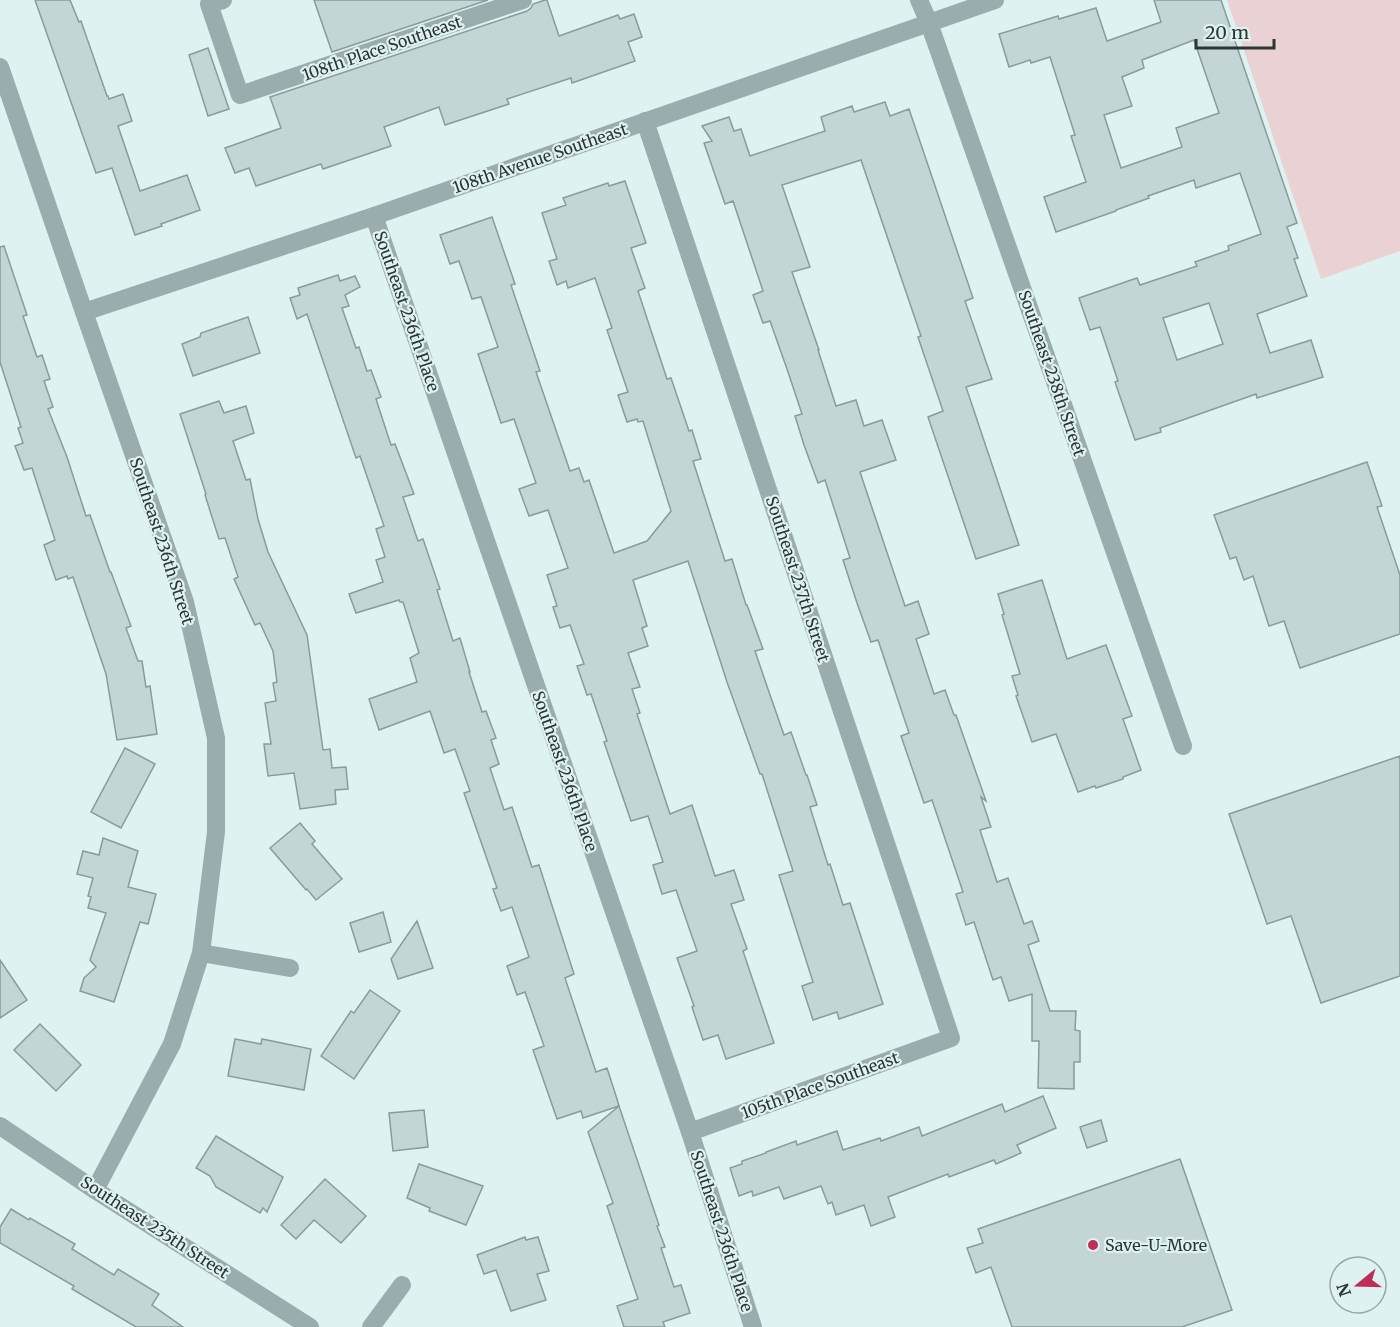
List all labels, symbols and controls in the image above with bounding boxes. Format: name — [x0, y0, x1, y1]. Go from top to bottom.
street label: 108th Place Southeast — [300, 11, 465, 85]
scale bar — [1196, 12, 1274, 50]
text: 20 m — [1205, 21, 1249, 44]
street label: 108th Avenue Southeast — [450, 118, 631, 197]
street label: Southeast 236th Place — [370, 228, 444, 394]
street label: Southeast 238th Street — [1014, 287, 1090, 459]
street label: Southeast 236th Street — [126, 455, 199, 628]
street label: Southeast 237th Street — [762, 494, 834, 665]
street label: Southeast 236th Place — [528, 688, 602, 854]
street label: 105th Place Southeast — [738, 1047, 902, 1123]
street label: Southeast 236th Place — [686, 1148, 758, 1314]
street label: Southeast 235th Street — [77, 1172, 234, 1283]
place label: Save-U-More — [1105, 1235, 1207, 1255]
marker: Save-U-More — [1086, 1238, 1100, 1252]
north arrow — [1328, 1255, 1388, 1315]
text: N — [1332, 1280, 1355, 1299]

